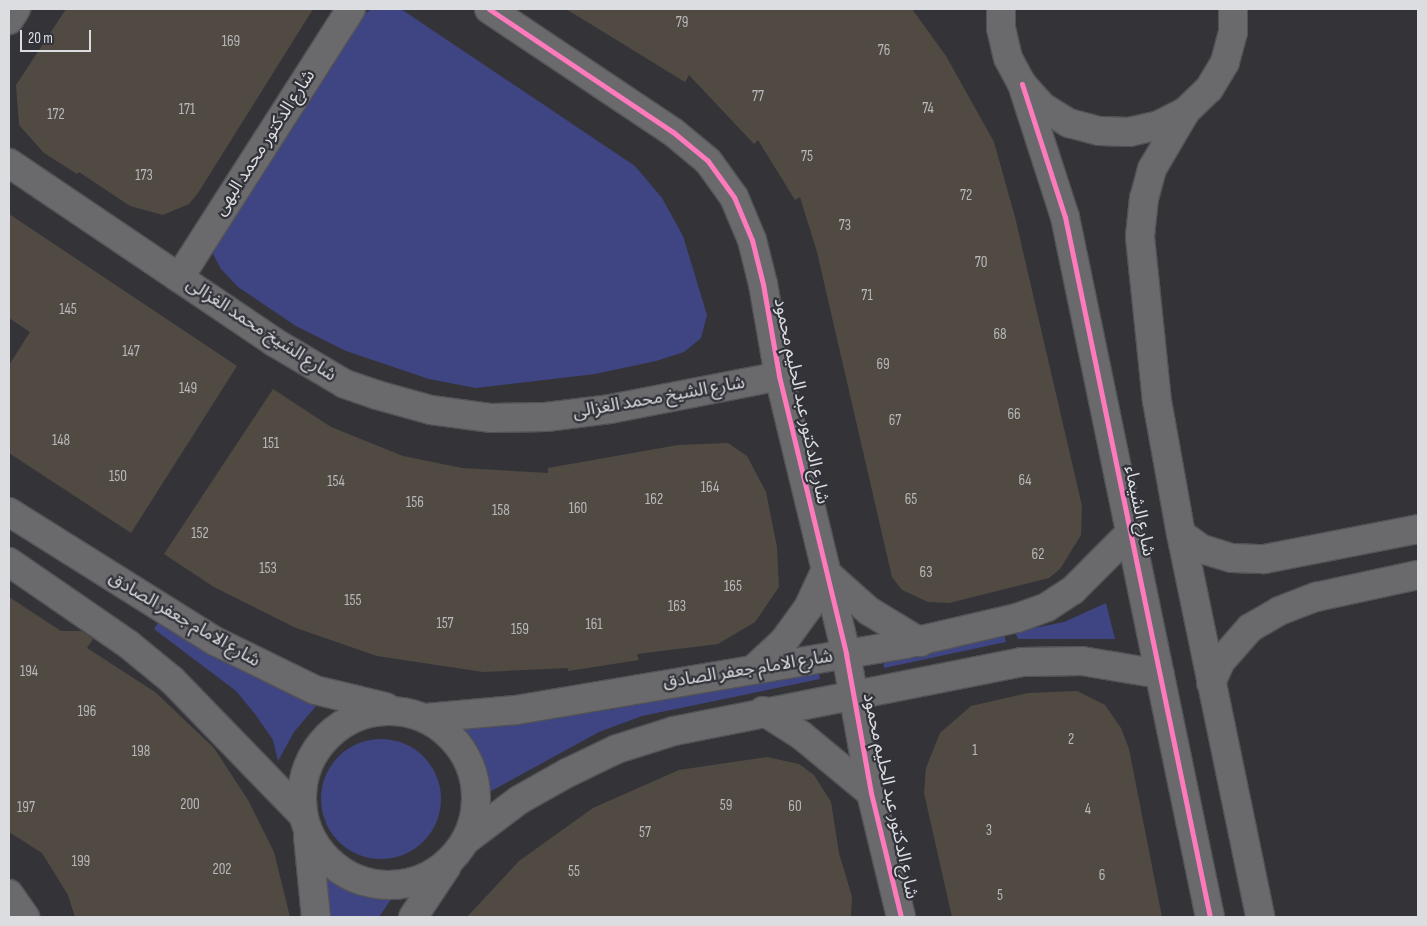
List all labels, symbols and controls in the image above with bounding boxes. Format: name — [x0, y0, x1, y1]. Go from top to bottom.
house number: 79 — [676, 14, 688, 32]
scale bar — [22, 20, 94, 52]
text: 20 m — [28, 29, 53, 48]
house number: 169 — [222, 33, 240, 51]
house number: 76 — [878, 42, 890, 60]
street label: شارع الدكتور محمد البهى — [210, 66, 320, 220]
house number: 77 — [752, 88, 764, 106]
house number: 74 — [922, 100, 934, 118]
house number: 171 — [179, 101, 195, 119]
house number: 172 — [47, 106, 65, 124]
house number: 75 — [801, 148, 813, 166]
house number: 173 — [135, 167, 153, 185]
house number: 72 — [960, 187, 972, 205]
house number: 73 — [839, 217, 851, 235]
house number: 70 — [975, 254, 987, 272]
street label: شارع الشيخ محمد الغزالى — [182, 273, 340, 387]
house number: 71 — [861, 287, 873, 305]
street label: شارع الدكتور عبد الحليم محمود — [769, 296, 833, 506]
house number: 145 — [59, 301, 77, 319]
house number: 68 — [993, 326, 1007, 344]
house number: 147 — [122, 343, 140, 361]
house number: 69 — [876, 356, 890, 374]
street label: شارع الشيخ محمد الغزالى — [571, 372, 747, 424]
house number: 149 — [179, 380, 197, 398]
house number: 66 — [1007, 406, 1021, 424]
house number: 67 — [889, 412, 901, 430]
house number: 148 — [52, 432, 70, 450]
house number: 151 — [263, 435, 279, 453]
street label: شارع الشيماء — [1119, 464, 1159, 558]
house number: 150 — [109, 468, 127, 486]
house number: 64 — [1018, 472, 1032, 490]
house number: 154 — [327, 473, 345, 491]
house number: 164 — [701, 479, 719, 497]
house number: 162 — [645, 491, 663, 509]
house number: 65 — [905, 491, 917, 509]
house number: 156 — [406, 494, 424, 512]
house number: 160 — [569, 500, 587, 518]
house number: 158 — [492, 502, 510, 520]
house number: 152 — [191, 525, 209, 543]
house number: 62 — [1032, 546, 1044, 564]
house number: 153 — [259, 560, 277, 578]
house number: 63 — [920, 564, 932, 582]
street label: شارع الامام جعفر الصادق — [104, 568, 264, 672]
house number: 165 — [724, 578, 742, 596]
house number: 155 — [344, 592, 362, 610]
house number: 163 — [668, 598, 686, 616]
house number: 157 — [436, 615, 454, 633]
house number: 161 — [585, 616, 603, 634]
house number: 159 — [511, 621, 529, 639]
street label: شارع الامام جعفر الصادق — [662, 646, 834, 694]
house number: 194 — [20, 663, 38, 681]
street label: شارع الدكتور عبد الحليم محمود — [858, 691, 922, 901]
house number: 196 — [78, 703, 96, 721]
house number: 2 — [1068, 731, 1074, 749]
house number: 1 — [972, 742, 978, 760]
house number: 198 — [132, 743, 150, 761]
house number: 200 — [180, 796, 200, 814]
house number: 59 — [720, 797, 732, 815]
house number: 60 — [788, 798, 802, 816]
house number: 197 — [17, 799, 35, 817]
house number: 4 — [1085, 801, 1091, 819]
house number: 3 — [986, 822, 992, 840]
house number: 57 — [639, 824, 651, 842]
house number: 199 — [72, 853, 90, 871]
house number: 202 — [212, 861, 232, 879]
house number: 55 — [568, 863, 580, 881]
house number: 6 — [1099, 867, 1105, 885]
house number: 5 — [997, 887, 1003, 905]

